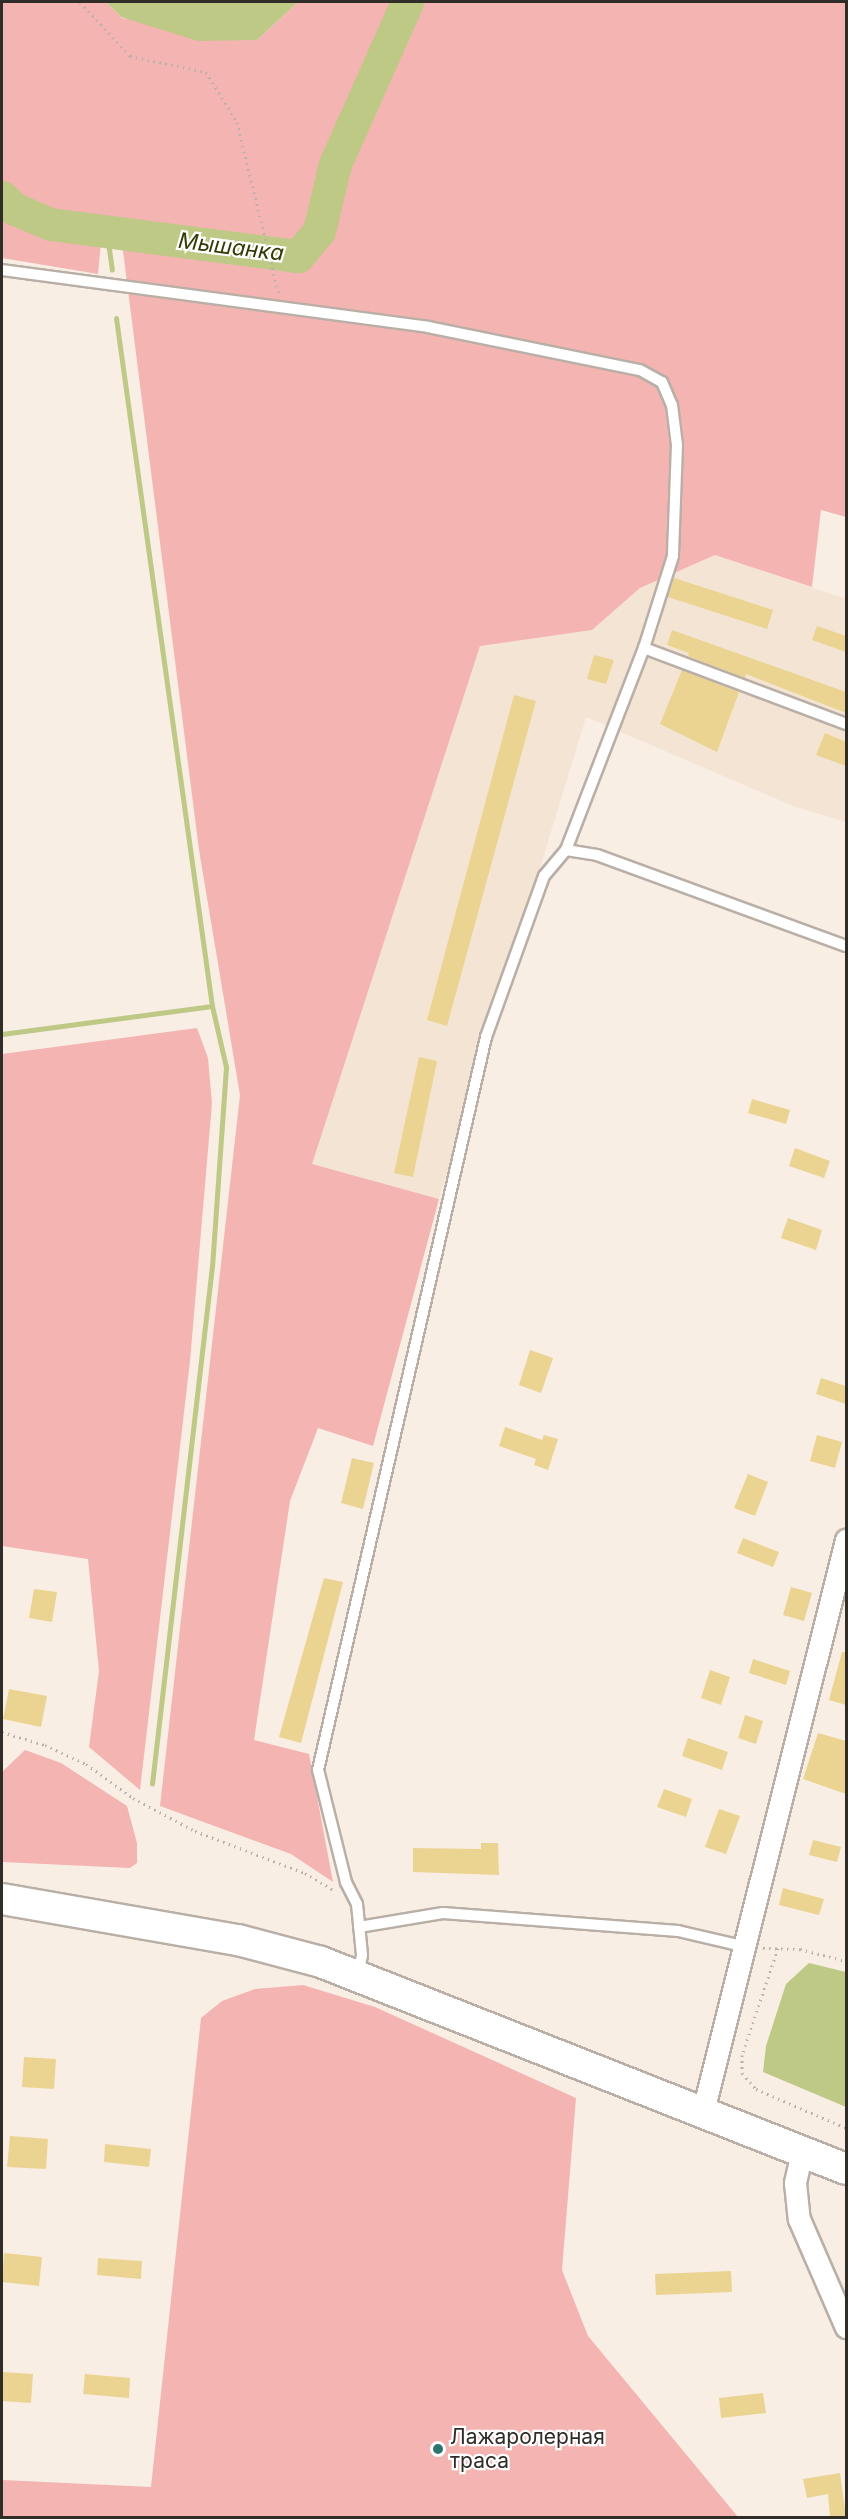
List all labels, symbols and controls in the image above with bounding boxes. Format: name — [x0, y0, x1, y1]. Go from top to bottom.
water label: Мышанка — [177, 227, 285, 267]
place label: Лажаролерная траса — [450, 2424, 605, 2474]
marker: Лажаролерная траса — [431, 2442, 445, 2456]

